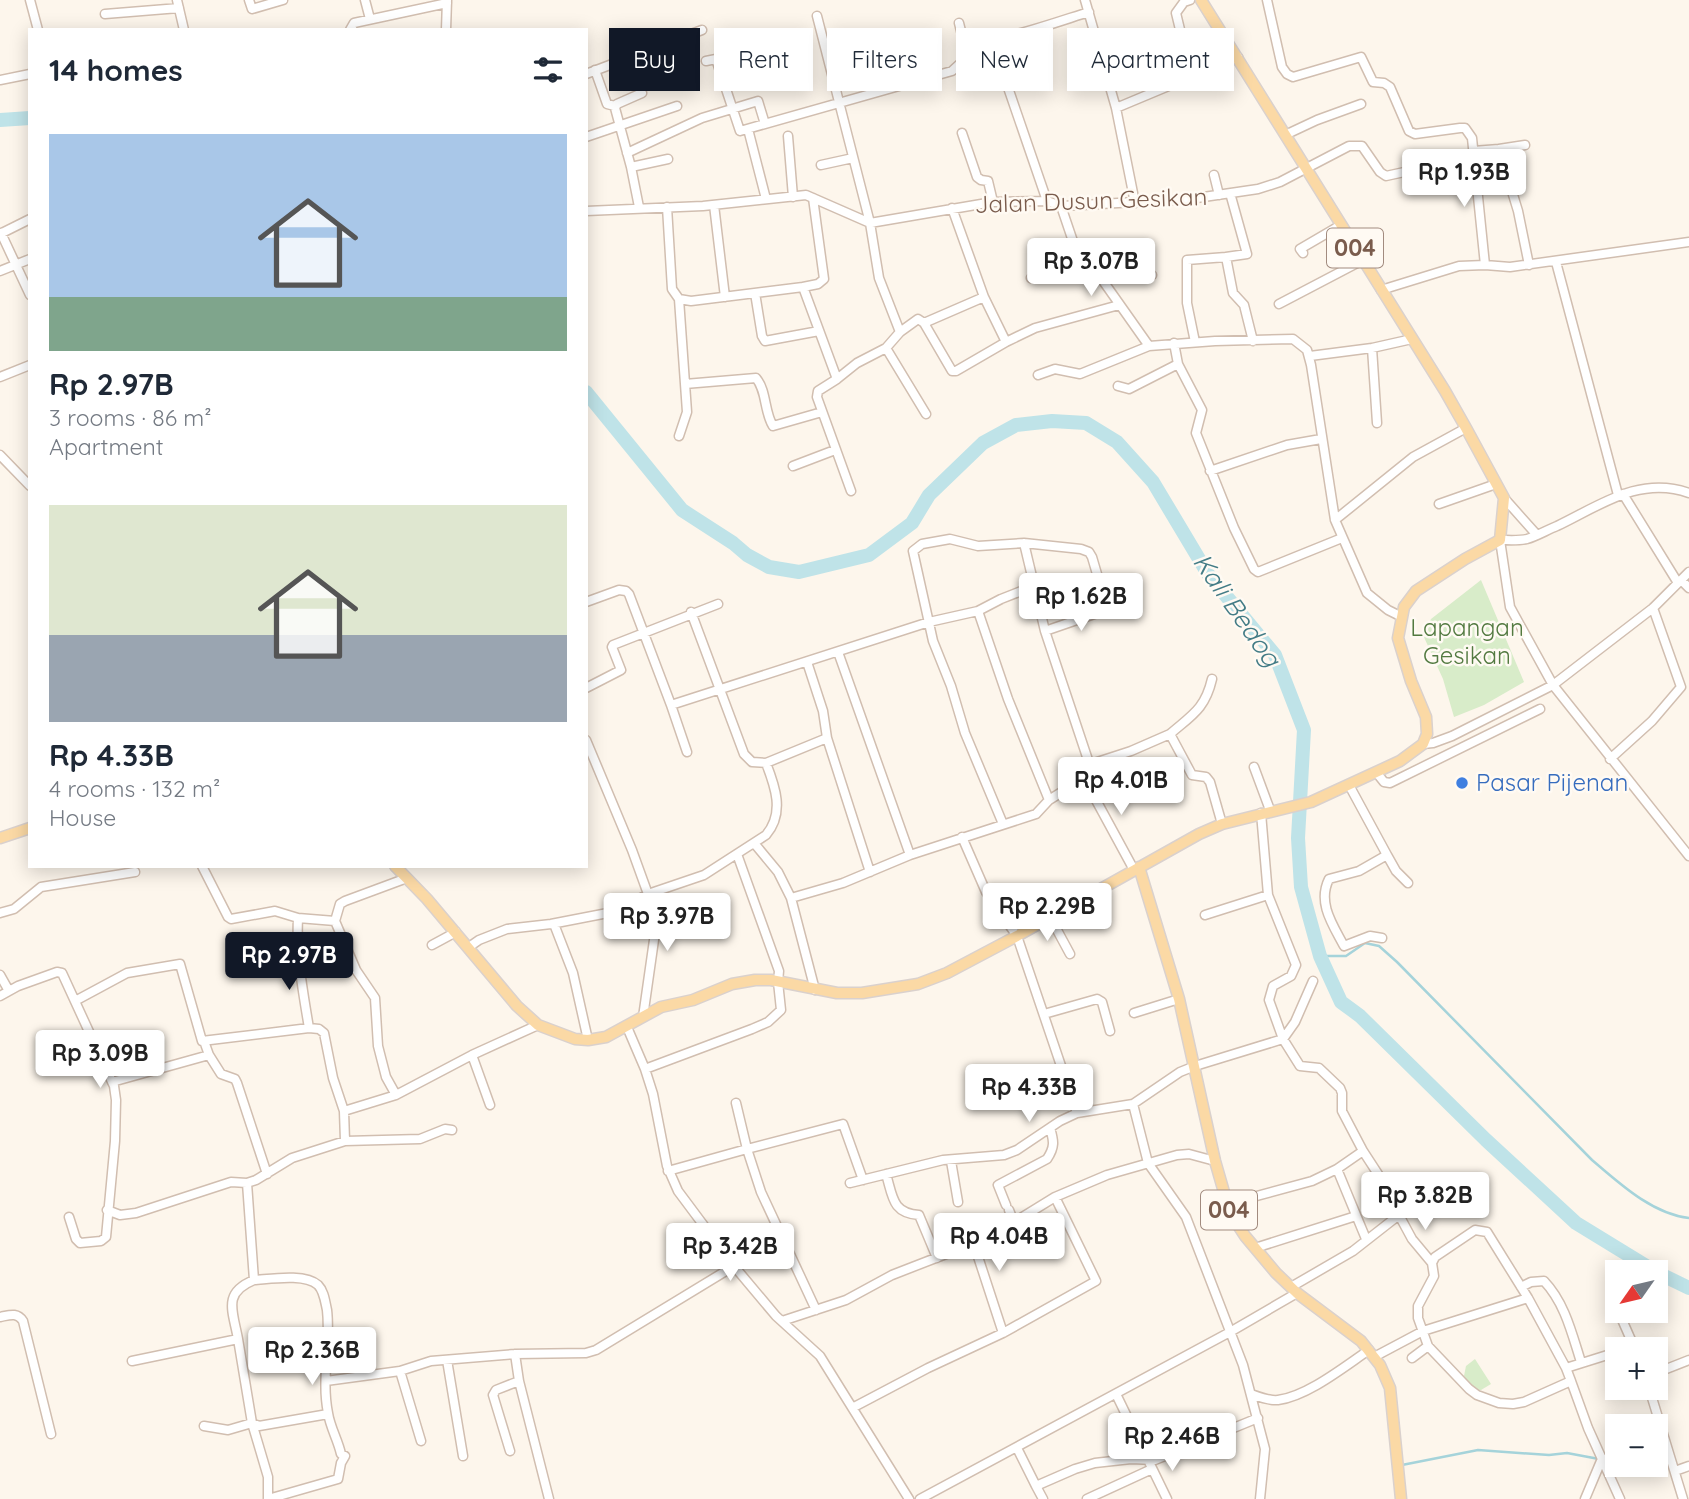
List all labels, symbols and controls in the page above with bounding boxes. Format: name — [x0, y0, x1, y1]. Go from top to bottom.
chip: Buy — [609, 28, 700, 91]
chip: Rent — [714, 28, 813, 91]
chip: Filters — [827, 28, 942, 91]
chip: New — [956, 28, 1053, 91]
chip: Apartment — [1067, 28, 1234, 91]
text: 14 homes — [49, 51, 183, 89]
icon: filters — [529, 51, 567, 89]
pin: Rp 1.93B — [1392, 150, 1536, 209]
text: Rp 1.93B — [1418, 157, 1510, 186]
icon: home — [245, 180, 371, 306]
street label: Jalan Dusun Gesikan — [974, 181, 1208, 219]
road number: 004 — [1327, 229, 1383, 268]
pin: Rp 3.07B — [1019, 238, 1163, 298]
text: Rp 3.07B — [1043, 246, 1139, 275]
text: Rp 2.97B — [49, 365, 174, 403]
text: 3 rooms · 86 m² — [49, 403, 212, 432]
text: Apartment — [49, 432, 163, 461]
water label: Kali Bedog — [1186, 546, 1290, 674]
icon: home — [245, 551, 371, 677]
pin: Rp 1.62B — [1009, 574, 1153, 633]
text: Rp 1.62B — [1035, 581, 1127, 610]
park label: Lapangan Gesikan — [1410, 612, 1524, 670]
text: Rp 4.33B — [49, 736, 174, 774]
pin: Rp 4.01B — [1049, 758, 1193, 817]
text: Rp 4.01B — [1074, 765, 1168, 794]
place label: Pasar Pijenan — [1476, 767, 1628, 797]
text: 4 rooms · 132 m² — [49, 774, 220, 803]
marker: Pasar Pijenan — [1454, 775, 1470, 791]
text: House — [49, 803, 116, 832]
pin: Rp 2.29B — [975, 884, 1119, 943]
text: Rp 2.29B — [999, 891, 1095, 920]
pin: Rp 3.97B — [595, 894, 739, 953]
text: Rp 3.97B — [620, 901, 714, 930]
pin: Rp 2.97B — [217, 932, 361, 992]
text: Rp 2.97B — [241, 940, 337, 969]
pin: Rp 3.09B — [28, 1030, 172, 1090]
text: Rp 3.09B — [51, 1038, 149, 1067]
pin: Rp 4.33B — [957, 1064, 1101, 1124]
text: Rp 4.33B — [981, 1072, 1077, 1101]
pin: Rp 3.82B — [1353, 1172, 1497, 1232]
text: Rp 3.82B — [1377, 1180, 1473, 1209]
road number: 004 — [1201, 1190, 1257, 1230]
pin: Rp 4.04B — [927, 1214, 1071, 1273]
text: Rp 4.04B — [950, 1221, 1048, 1250]
pin: Rp 3.42B — [658, 1224, 802, 1283]
text: Rp 3.42B — [682, 1231, 778, 1260]
north arrow — [1605, 1260, 1668, 1323]
map controls — [1605, 1260, 1668, 1477]
pin: Rp 2.36B — [240, 1328, 384, 1387]
text: Rp 2.36B — [264, 1335, 360, 1364]
button: + — [1605, 1337, 1668, 1400]
pin: Rp 2.46B — [1100, 1414, 1244, 1473]
button: − — [1605, 1414, 1668, 1477]
text: Rp 2.46B — [1124, 1421, 1220, 1450]

